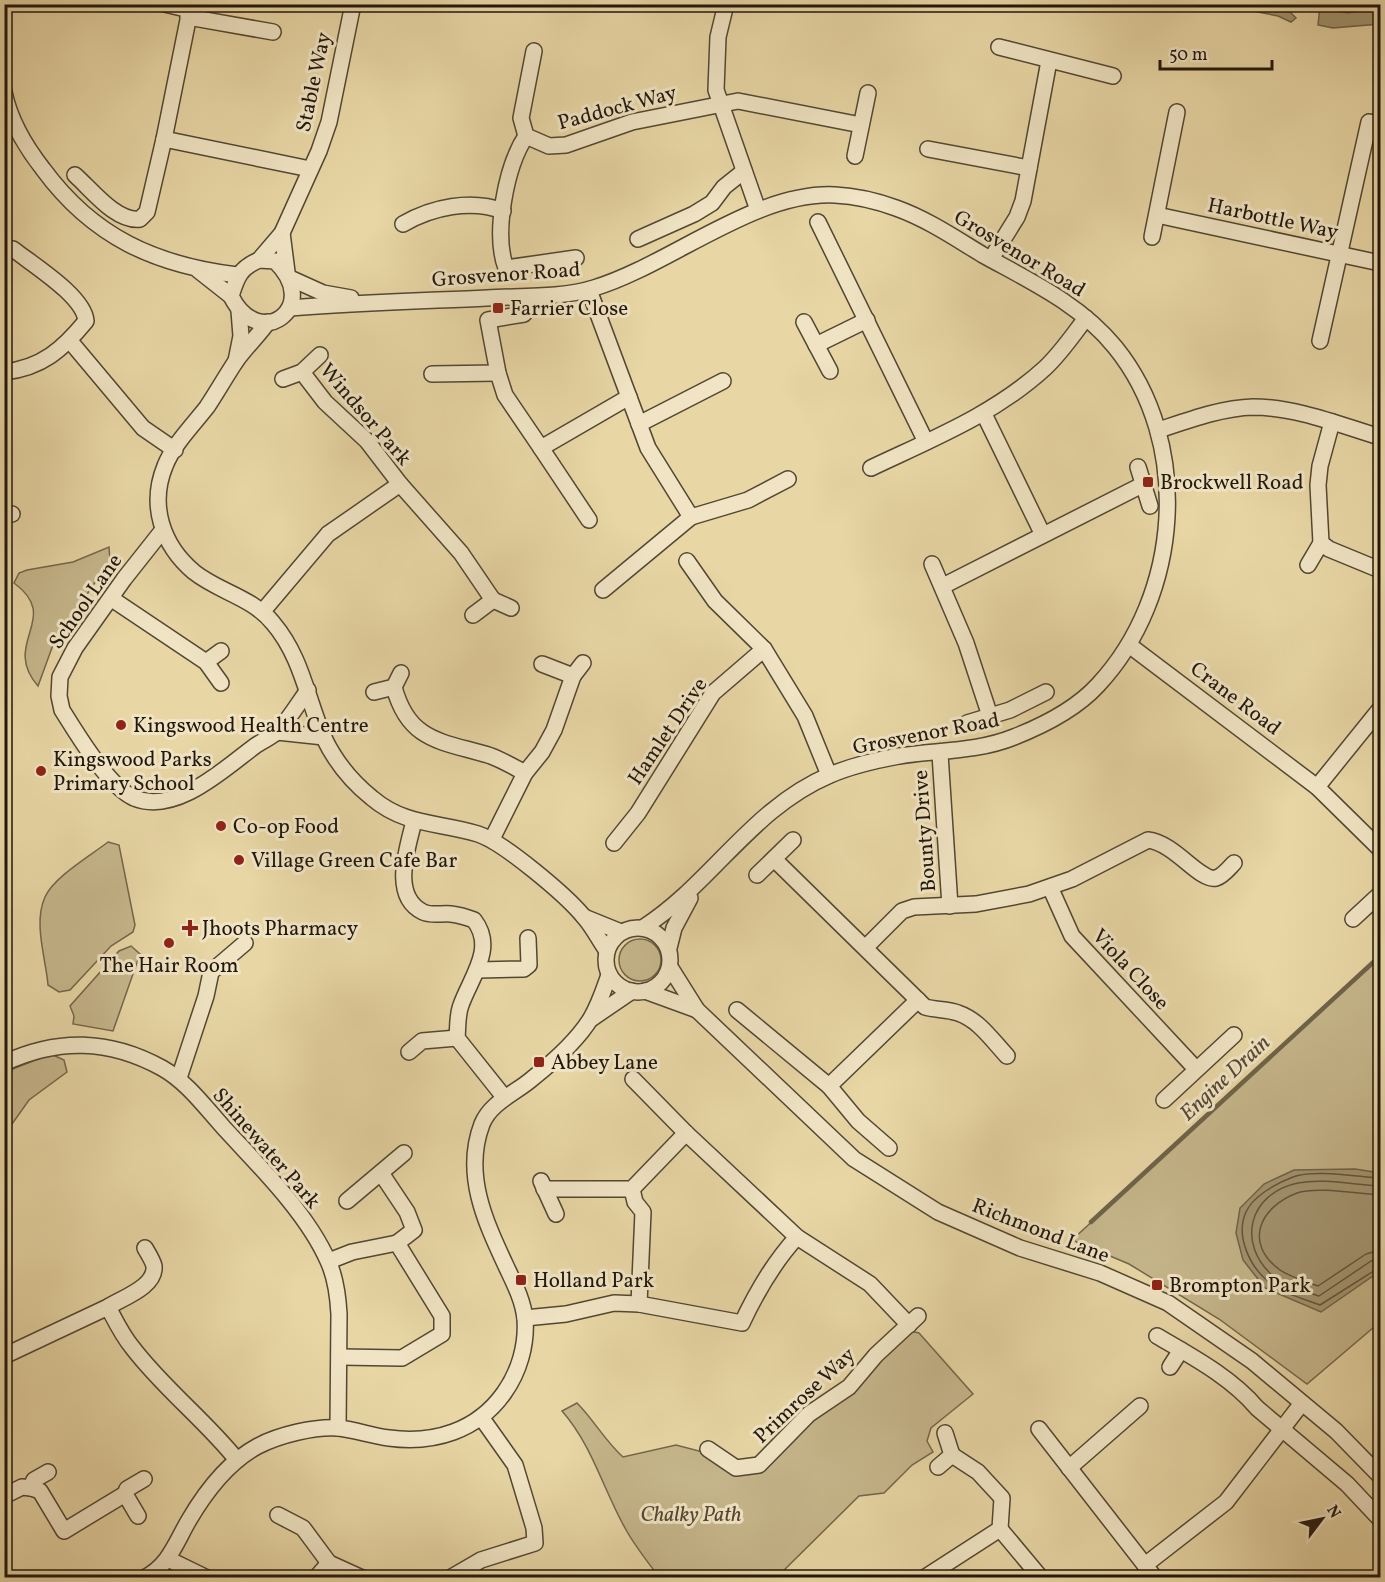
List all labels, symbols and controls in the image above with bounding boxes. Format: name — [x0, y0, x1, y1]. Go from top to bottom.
street label: Stable Way — [290, 29, 339, 135]
scale bar — [1160, 33, 1272, 71]
text: 50 m — [1169, 43, 1208, 68]
street label: Paddock Way — [555, 78, 681, 138]
street label: Harbottle Way — [1205, 191, 1341, 248]
street label: Grosvenor Road — [948, 204, 1090, 305]
street label: Grosvenor Road — [431, 256, 581, 295]
place label: Farrier Close — [510, 295, 628, 324]
marker: Farrier Close — [491, 301, 505, 315]
street label: Windsor Park — [312, 357, 418, 473]
place label: Brockwell Road — [1160, 469, 1304, 498]
marker: Brockwell Road — [1141, 475, 1155, 489]
street label: School Lane — [43, 548, 130, 655]
street label: Crane Road — [1184, 655, 1287, 743]
street label: Hamlet Drive — [622, 672, 715, 791]
street label: Grosvenor Road — [850, 706, 1002, 763]
place label: Kingswood Health Centre — [133, 712, 369, 741]
marker: Kingswood Health Centre — [114, 718, 128, 732]
place label: Kingswood Parks Primary School — [53, 746, 212, 799]
marker: Kingswood Parks Primary School — [34, 764, 48, 778]
street label: Bounty Drive — [907, 769, 944, 893]
place label: Co-op Food — [233, 813, 339, 842]
marker: Co-op Food — [214, 819, 228, 833]
place label: Village Green Cafe Bar — [251, 847, 457, 876]
marker: Village Green Cafe Bar — [232, 853, 246, 867]
place label: Jhoots Pharmacy — [202, 915, 359, 944]
marker: Jhoots Pharmacy — [183, 921, 197, 935]
street label: Viola Close — [1085, 923, 1175, 1017]
marker: The Hair Room — [162, 936, 176, 950]
place label: The Hair Room — [100, 952, 239, 981]
water label: Engine Drain — [1174, 1029, 1278, 1129]
place label: Abbey Lane — [551, 1049, 658, 1078]
marker: Abbey Lane — [532, 1055, 546, 1069]
street label: Shinewater Park — [205, 1082, 327, 1216]
street label: Richmond Lane — [968, 1192, 1113, 1271]
place label: Holland Park — [533, 1267, 655, 1296]
place label: Brompton Park — [1169, 1272, 1311, 1301]
marker: Holland Park — [514, 1273, 528, 1287]
marker: Brompton Park — [1150, 1278, 1164, 1292]
street label: Primrose Way — [748, 1341, 863, 1451]
north arrow — [1292, 1489, 1352, 1549]
park label: Chalky Path — [641, 1501, 742, 1530]
text: N — [1321, 1501, 1346, 1523]

